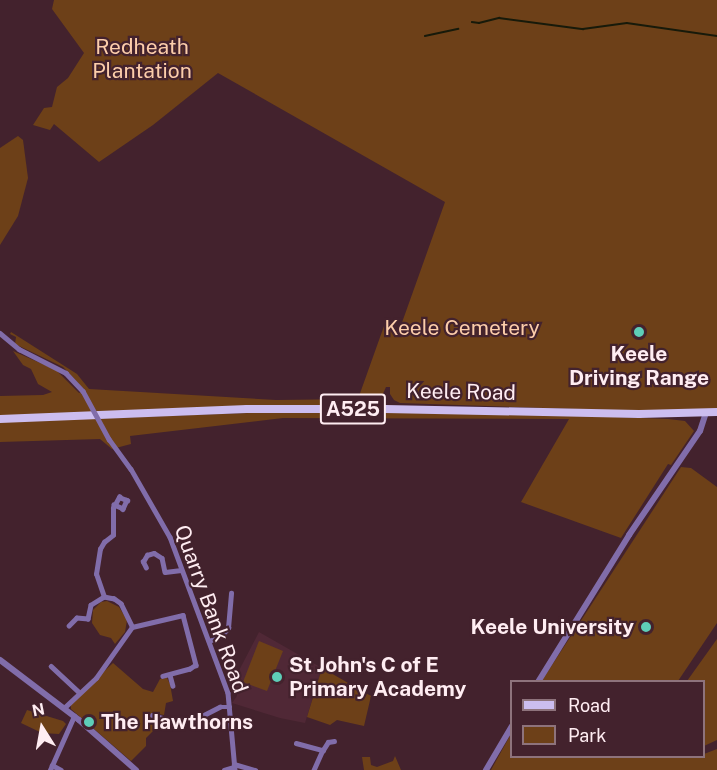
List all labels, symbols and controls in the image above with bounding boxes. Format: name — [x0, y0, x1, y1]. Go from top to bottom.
park label: Redheath Plantation — [92, 34, 192, 84]
park label: Keele Cemetery — [384, 315, 540, 341]
marker: Keele Driving Range — [632, 325, 646, 339]
place label: Keele Driving Range — [569, 341, 709, 391]
street label: Keele Road — [406, 378, 516, 406]
road number: A525 — [318, 392, 388, 426]
street label: Quarry Bank Road — [169, 522, 253, 696]
place label: Keele University — [470, 614, 634, 640]
marker: Keele University — [639, 620, 653, 634]
place label: St John's C of E Primary Academy — [289, 652, 466, 702]
marker: St John's C of E Primary Academy — [270, 670, 284, 684]
legend — [510, 680, 705, 758]
text: Road — [568, 695, 611, 716]
north arrow — [12, 698, 72, 758]
text: N — [31, 699, 46, 720]
place label: The Hawthorns — [101, 709, 253, 735]
marker: The Hawthorns — [82, 715, 96, 729]
text: Park — [568, 725, 606, 746]

